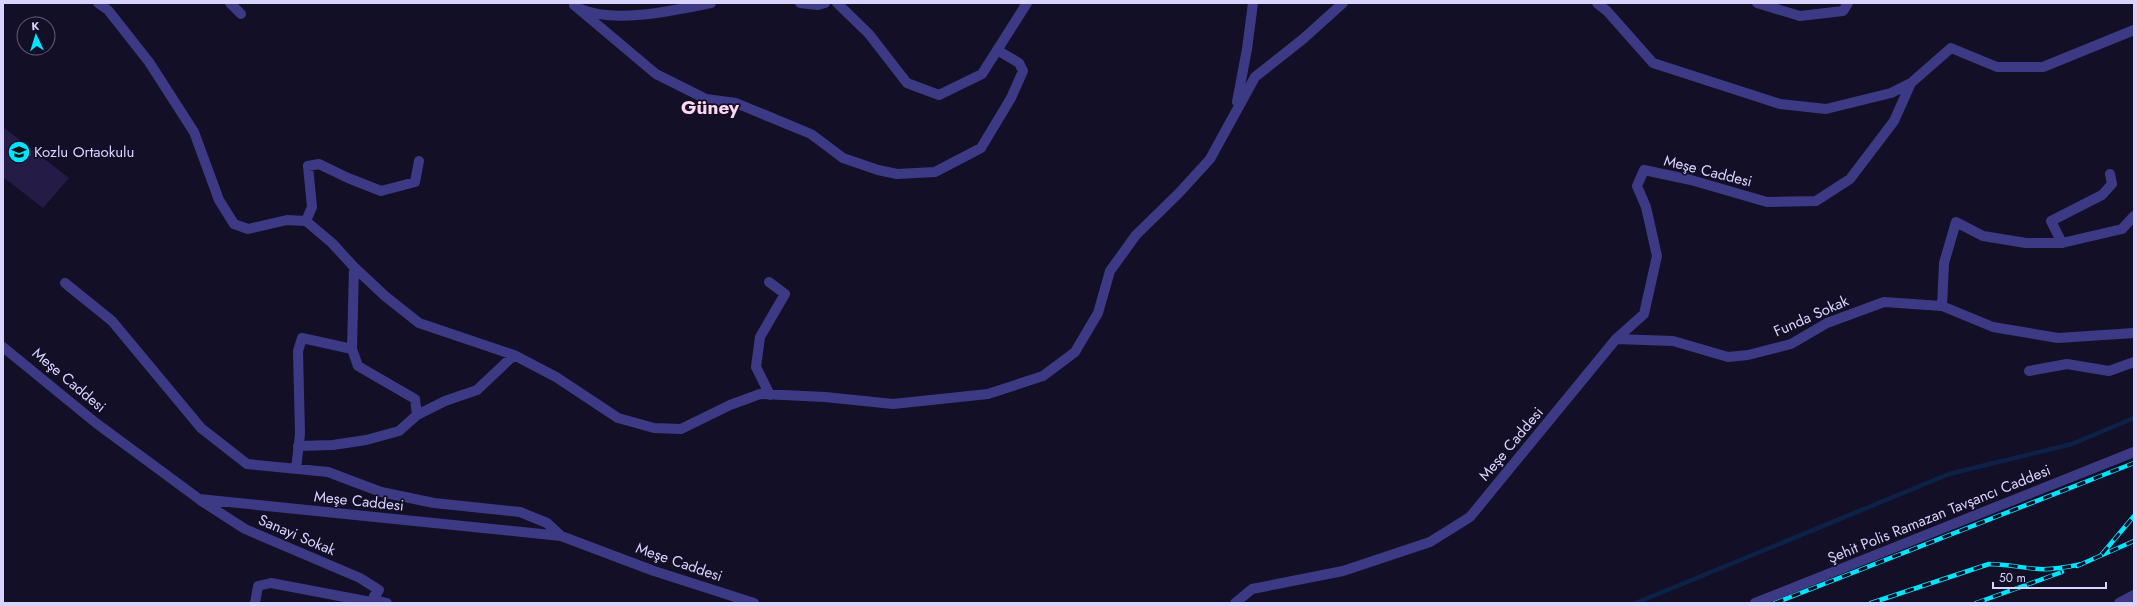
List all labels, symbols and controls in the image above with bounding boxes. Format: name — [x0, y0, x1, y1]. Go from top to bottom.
north arrow — [16, 16, 56, 56]
text: K — [31, 18, 40, 34]
district label: Güney — [681, 94, 740, 121]
school or university icon: Kozlu Ortaokulu — [6, 139, 32, 165]
place label: Kozlu Ortaokulu — [34, 141, 134, 163]
street label: Meşe Caddesi — [1661, 149, 1755, 193]
street label: Funda Sokak — [1770, 290, 1852, 342]
street label: Meşe Caddesi — [27, 343, 111, 417]
street label: Meşe Caddesi — [1474, 402, 1548, 486]
street label: Şehit Polis Ramazan Tavşancı Caddesi — [1824, 459, 2054, 569]
street label: Meşe Caddesi — [313, 485, 405, 517]
street label: Sanayi Sokak — [255, 509, 340, 561]
street label: Meşe Caddesi — [633, 537, 725, 587]
scale bar — [1993, 564, 2106, 590]
text: 50 m — [1999, 569, 2026, 587]

